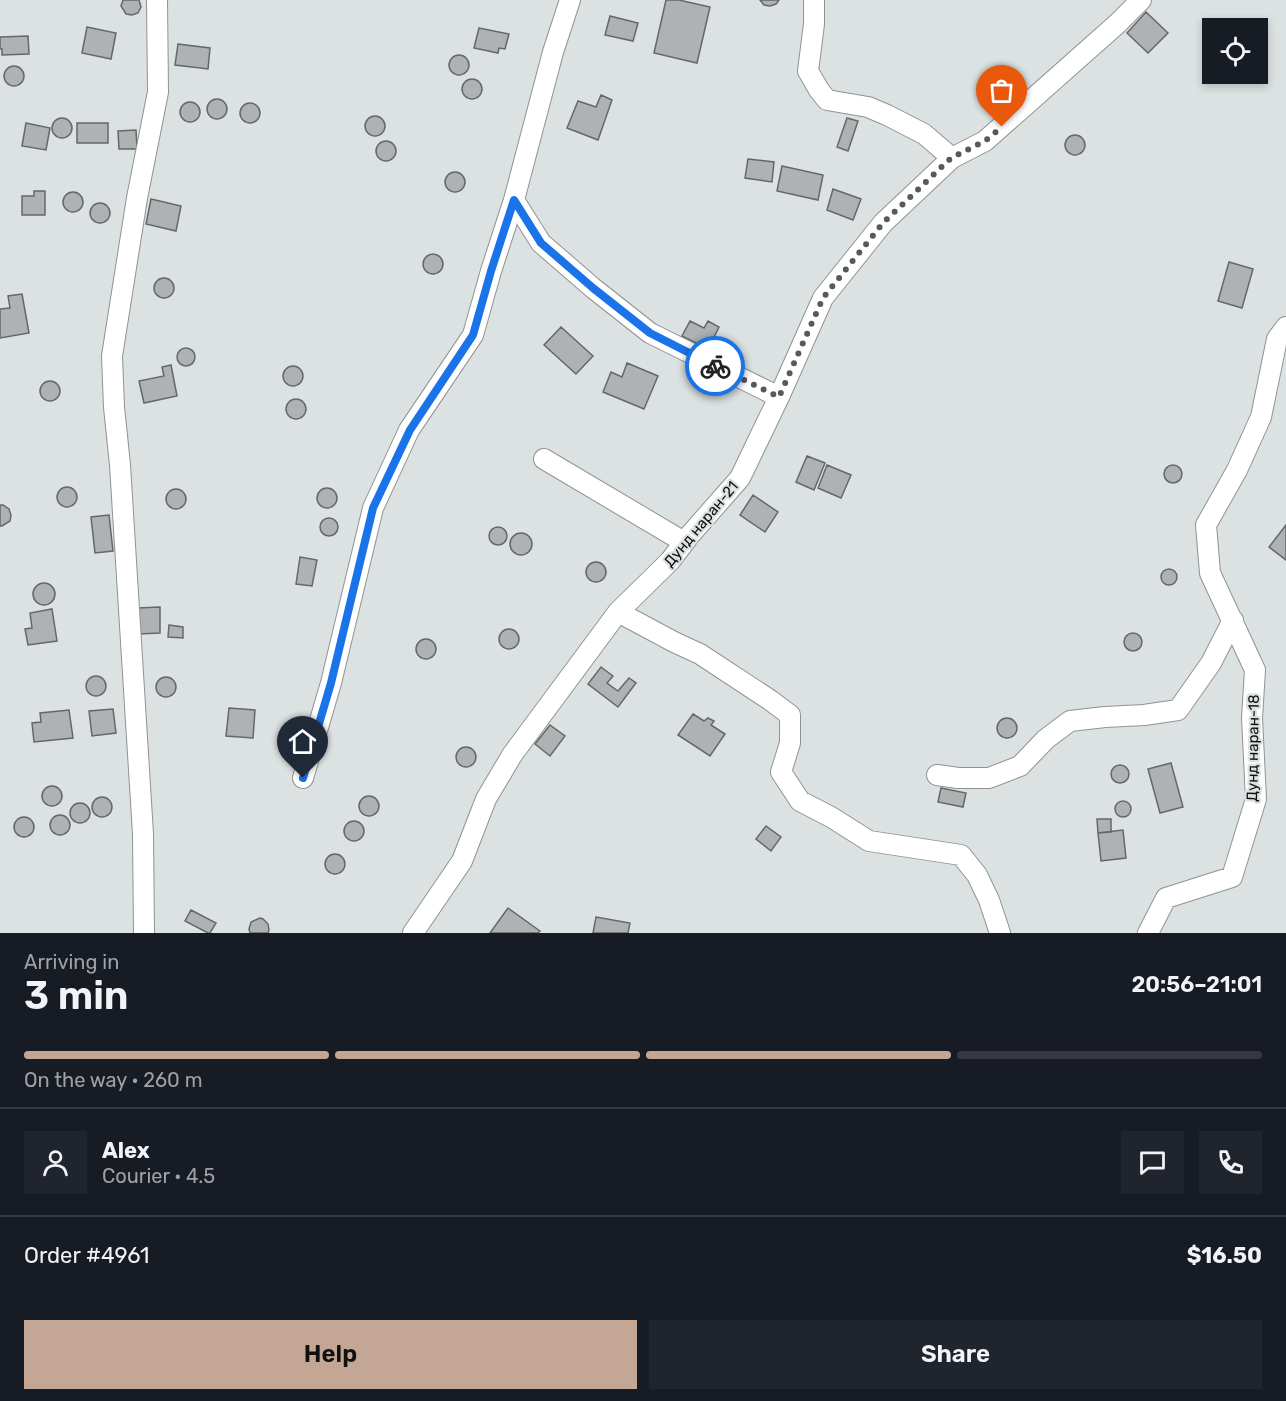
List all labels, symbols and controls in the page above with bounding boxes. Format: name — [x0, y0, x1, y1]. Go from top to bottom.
map controls — [1202, 18, 1268, 84]
button: locate — [1202, 18, 1268, 84]
pin — [976, 65, 1027, 127]
icon: bag — [985, 74, 1018, 107]
courier — [685, 336, 745, 396]
icon: bike — [699, 350, 732, 383]
street label: Дунд наран-21 — [660, 477, 742, 571]
street label: Дунд наран-18 — [1243, 694, 1263, 802]
pin — [277, 716, 328, 778]
icon: home — [286, 725, 319, 758]
text: Arriving in — [24, 950, 119, 974]
text: 20:56–21:01 — [1131, 971, 1262, 998]
text: 3 min — [24, 973, 129, 1019]
text: On the way · 260 m — [24, 1068, 202, 1092]
button: person — [24, 1131, 87, 1194]
button: chat — [1121, 1131, 1184, 1194]
button: phone — [1199, 1131, 1262, 1194]
text: Alex — [102, 1137, 150, 1164]
text: Courier · 4.5 — [102, 1164, 215, 1188]
text: Order #4961 — [24, 1242, 150, 1269]
text: $16.50 — [1187, 1242, 1262, 1269]
button: Help — [24, 1320, 637, 1389]
button: Share — [649, 1320, 1262, 1389]

